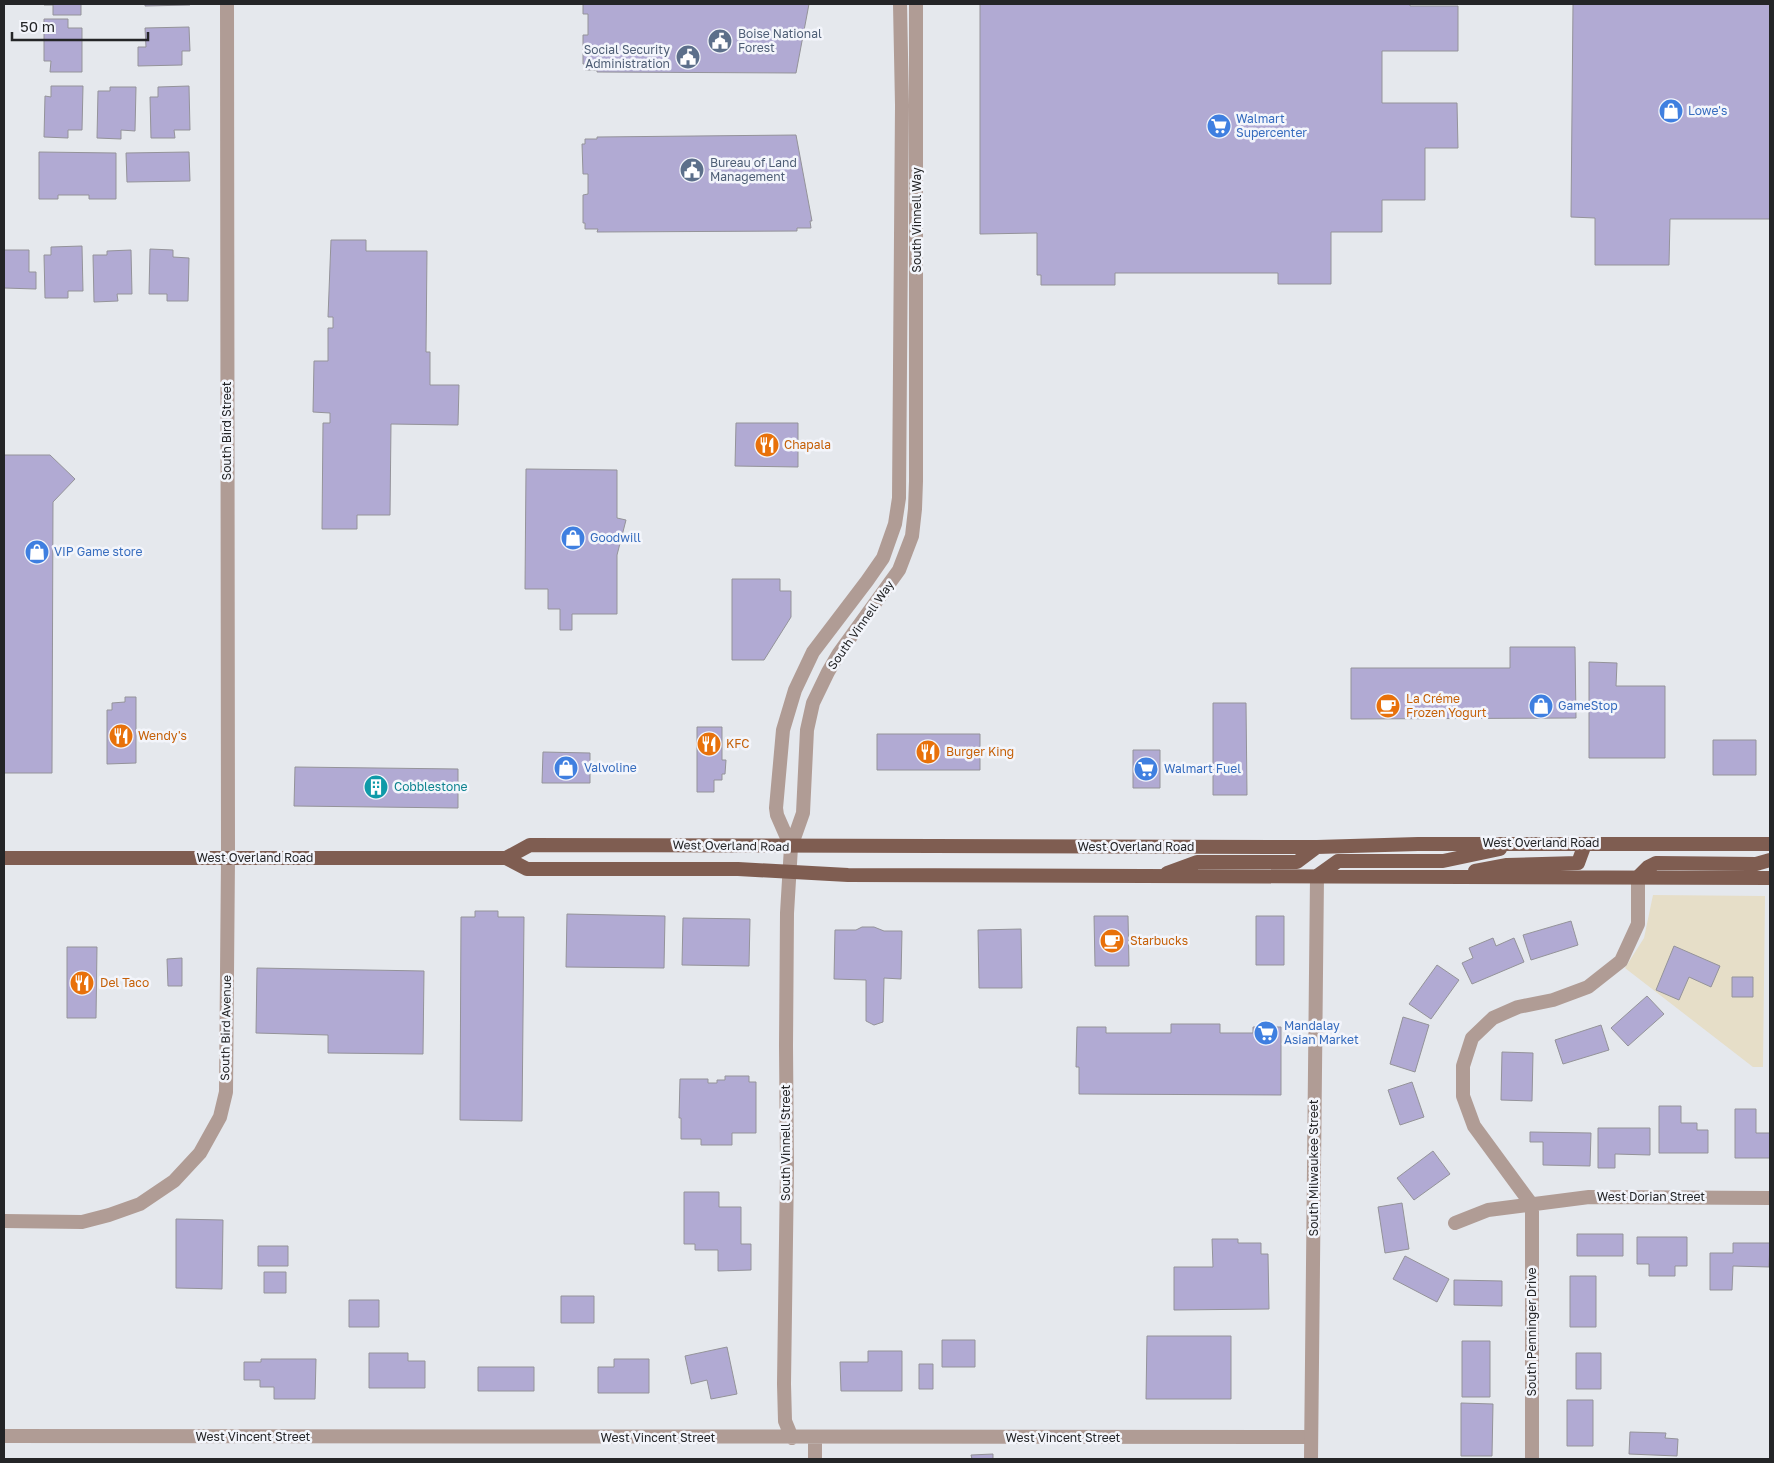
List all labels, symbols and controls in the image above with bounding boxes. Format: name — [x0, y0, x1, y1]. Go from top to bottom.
scale bar — [12, 10, 149, 42]
text: 50 m — [20, 17, 55, 35]
place label: Boise National Forest — [738, 26, 822, 55]
public building icon: Boise National Forest — [707, 28, 733, 54]
place label: Social Security Administration — [584, 42, 670, 71]
public building icon: Social Security Administration — [675, 44, 701, 70]
shop icon: Lowe's — [1658, 98, 1684, 124]
place label: Lowe's — [1688, 103, 1727, 118]
place label: Walmart Supercenter — [1236, 111, 1307, 140]
supermarket icon: Walmart Supercenter — [1206, 113, 1232, 139]
place label: Bureau of Land Management — [710, 155, 797, 184]
public building icon: Bureau of Land Management — [679, 157, 705, 183]
street label: South Vinnell Way — [909, 167, 924, 273]
street label: South Bird Street — [219, 381, 234, 481]
restaurant icon: Chapala — [754, 432, 780, 458]
place label: Chapala — [784, 437, 831, 452]
shop icon: Goodwill — [560, 525, 586, 551]
place label: Goodwill — [590, 530, 641, 545]
shop icon: VIP Game store — [24, 539, 50, 565]
place label: VIP Game store — [54, 544, 142, 559]
street label: South Vinnell Way — [824, 577, 897, 672]
place label: La Créme Frozen Yogurt — [1406, 691, 1487, 720]
cafe icon: La Créme Frozen Yogurt — [1375, 693, 1401, 719]
shop icon: GameStop — [1528, 693, 1554, 719]
place label: GameStop — [1558, 698, 1618, 713]
restaurant icon: Wendy's — [108, 723, 134, 749]
place label: Wendy's — [138, 728, 187, 743]
restaurant icon: KFC — [696, 731, 722, 757]
place label: KFC — [726, 736, 750, 751]
restaurant icon: Burger King — [915, 739, 941, 765]
place label: Burger King — [946, 744, 1014, 759]
shop icon: Valvoline — [553, 755, 579, 781]
supermarket icon: Walmart Fuel — [1133, 756, 1159, 782]
place label: Valvoline — [584, 760, 637, 775]
place label: Walmart Fuel — [1164, 761, 1241, 776]
building icon: Cobblestone — [363, 774, 389, 800]
place label: Cobblestone — [394, 779, 468, 794]
street label: West Overland Road — [1483, 835, 1599, 850]
street label: West Overland Road — [672, 837, 790, 854]
street label: West Overland Road — [1078, 839, 1194, 854]
street label: West Overland Road — [197, 850, 313, 865]
cafe icon: Starbucks — [1099, 928, 1125, 954]
place label: Starbucks — [1130, 933, 1188, 948]
restaurant icon: Del Taco — [69, 970, 95, 996]
place label: Del Taco — [100, 975, 149, 990]
street label: South Bird Avenue — [217, 975, 234, 1081]
place label: Mandalay Asian Market — [1284, 1018, 1359, 1047]
supermarket icon: Mandalay Asian Market — [1253, 1020, 1279, 1046]
street label: South Vinnell Street — [778, 1085, 793, 1201]
street label: South Milwaukee Street — [1306, 1099, 1321, 1237]
street label: West Dorian Street — [1597, 1189, 1705, 1204]
street label: South Penninger Drive — [1524, 1267, 1539, 1397]
street label: West Vincent Street — [196, 1429, 311, 1444]
street label: West Vincent Street — [601, 1430, 716, 1445]
street label: West Vincent Street — [1006, 1430, 1121, 1445]

